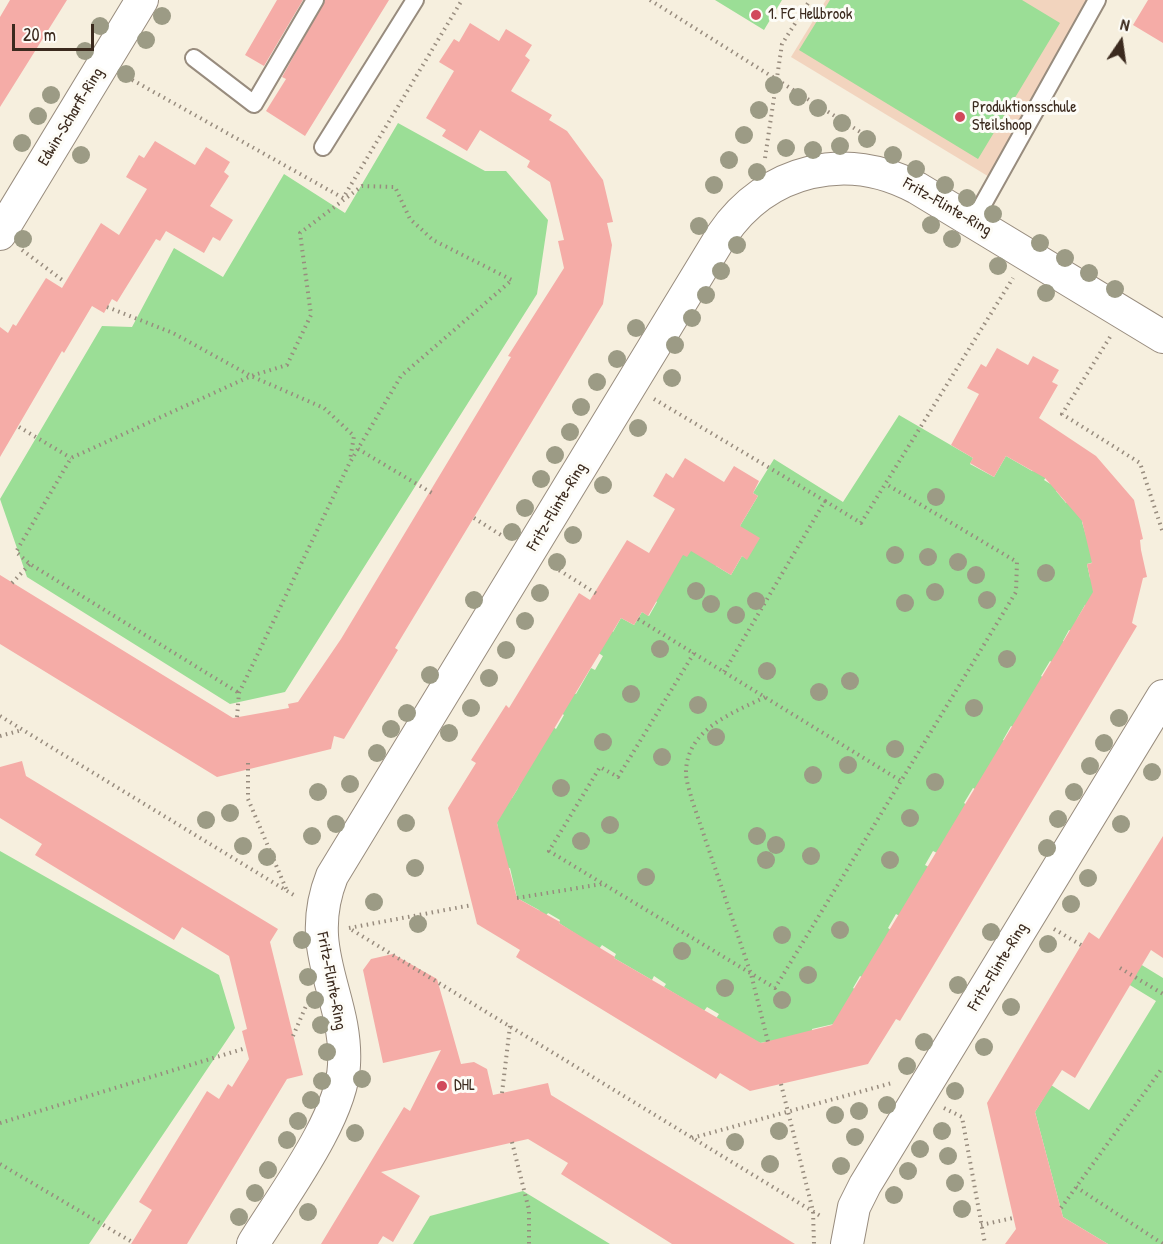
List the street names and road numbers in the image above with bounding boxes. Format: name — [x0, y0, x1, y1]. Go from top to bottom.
street label: Edwin-Scharff-Ring — [34, 65, 108, 169]
street label: Fritz-Flinte-Ring — [899, 174, 995, 240]
street label: Fritz-Flinte-Ring — [523, 460, 591, 554]
street label: Fritz-Flinte-Ring — [964, 920, 1032, 1014]
street label: Fritz-Flinte-Ring — [312, 930, 350, 1032]

